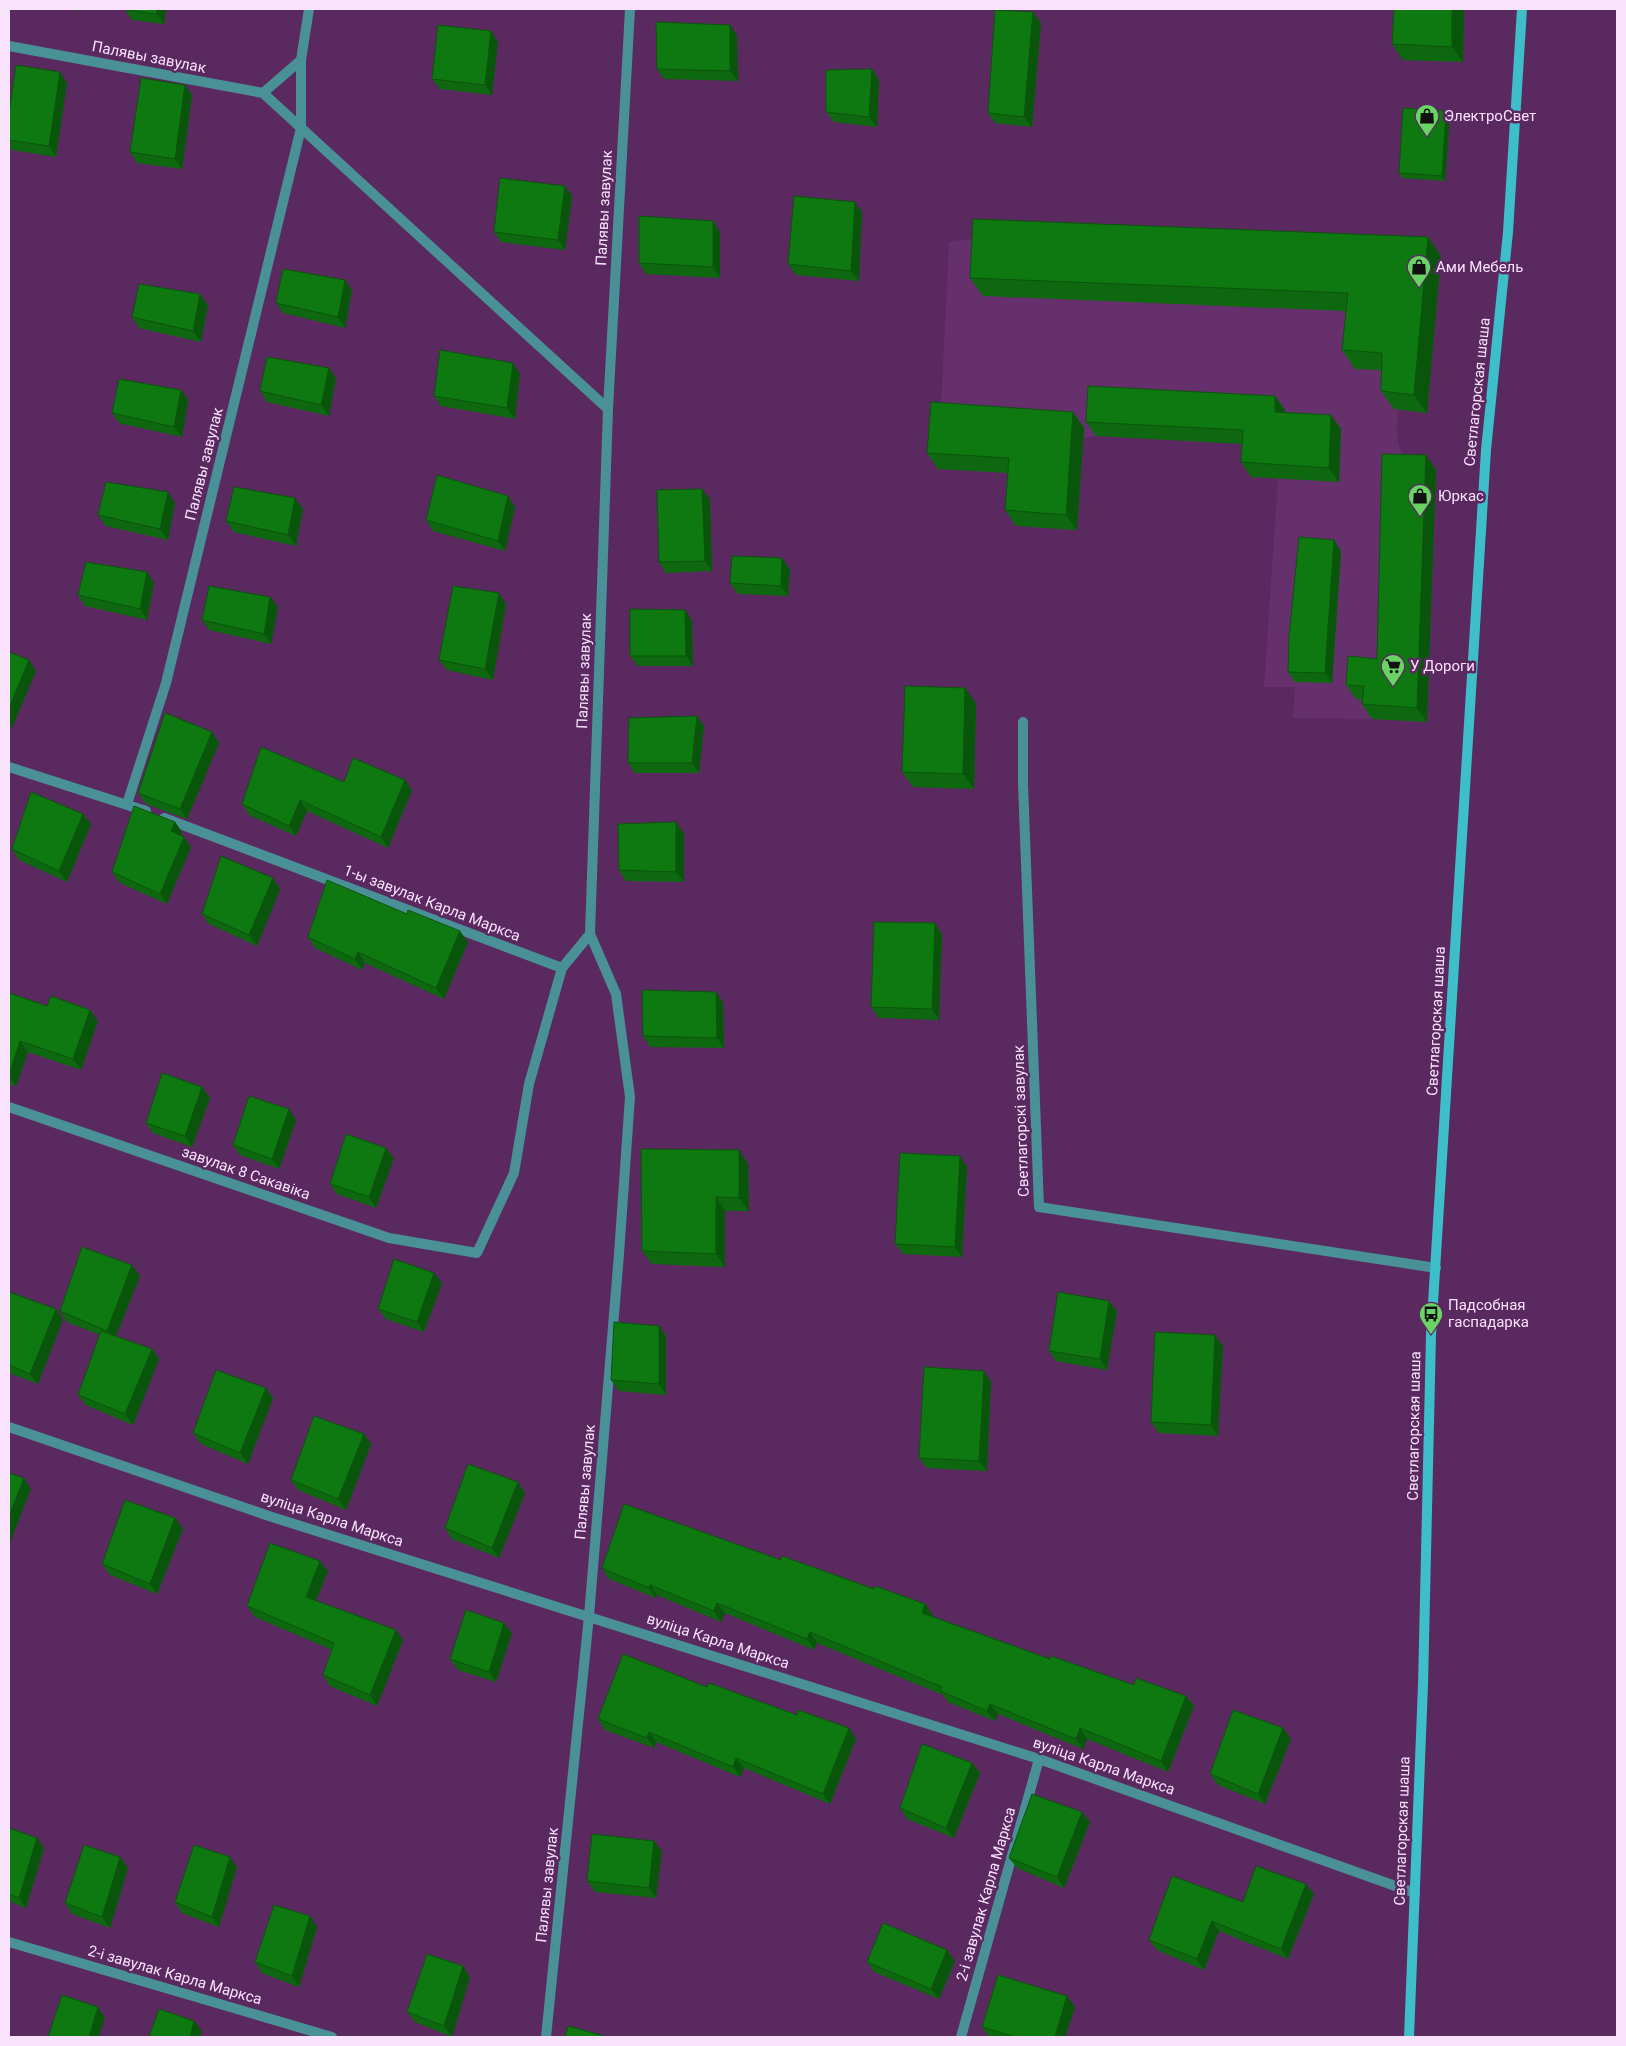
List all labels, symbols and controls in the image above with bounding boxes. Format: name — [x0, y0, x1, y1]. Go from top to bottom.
street label: Палявы завулак — [90, 37, 208, 77]
shop icon: ЭлектроСвет — [1414, 103, 1440, 137]
place label: ЭлектроСвет — [1444, 107, 1536, 125]
street label: Палявы завулак — [592, 150, 616, 266]
shop icon: Ами Мебель — [1406, 254, 1432, 288]
place label: Ами Мебель — [1436, 258, 1523, 276]
street label: Светлагорская шаша — [1460, 317, 1494, 467]
street label: Палявы завулак — [181, 406, 227, 522]
shop icon: Юркас — [1407, 483, 1433, 517]
place label: Юркас — [1438, 487, 1484, 505]
street label: Палявы завулак — [573, 613, 595, 729]
supermarket icon: У Дороги — [1380, 653, 1406, 687]
place label: У Дороги — [1410, 657, 1475, 675]
street label: 1-ы завулак Карла Маркса — [341, 861, 523, 945]
street label: Светлагорская шаша — [1423, 946, 1449, 1096]
street label: Светлагорскі завулак — [1009, 1045, 1033, 1197]
street label: завулак 8 Сакавіка — [179, 1143, 313, 1203]
place label: Падсобная гаспадарка — [1448, 1296, 1529, 1331]
bus stop icon: Падсобная гаспадарка — [1418, 1301, 1444, 1335]
street label: Светлагорская шаша — [1404, 1351, 1424, 1501]
street label: Палявы завулак — [571, 1424, 599, 1540]
street label: вуліца Карла Маркса — [258, 1487, 406, 1551]
street label: вуліца Карла Маркса — [644, 1609, 792, 1673]
street label: вуліца Карла Маркса — [1031, 1733, 1177, 1799]
street label: Светлагорская шаша — [1390, 1756, 1414, 1906]
street label: 2-і завулак Карла Маркса — [953, 1805, 1019, 1983]
street label: Палявы завулак — [532, 1827, 562, 1943]
street label: 2-і завулак Карла Маркса — [86, 1942, 264, 2008]

